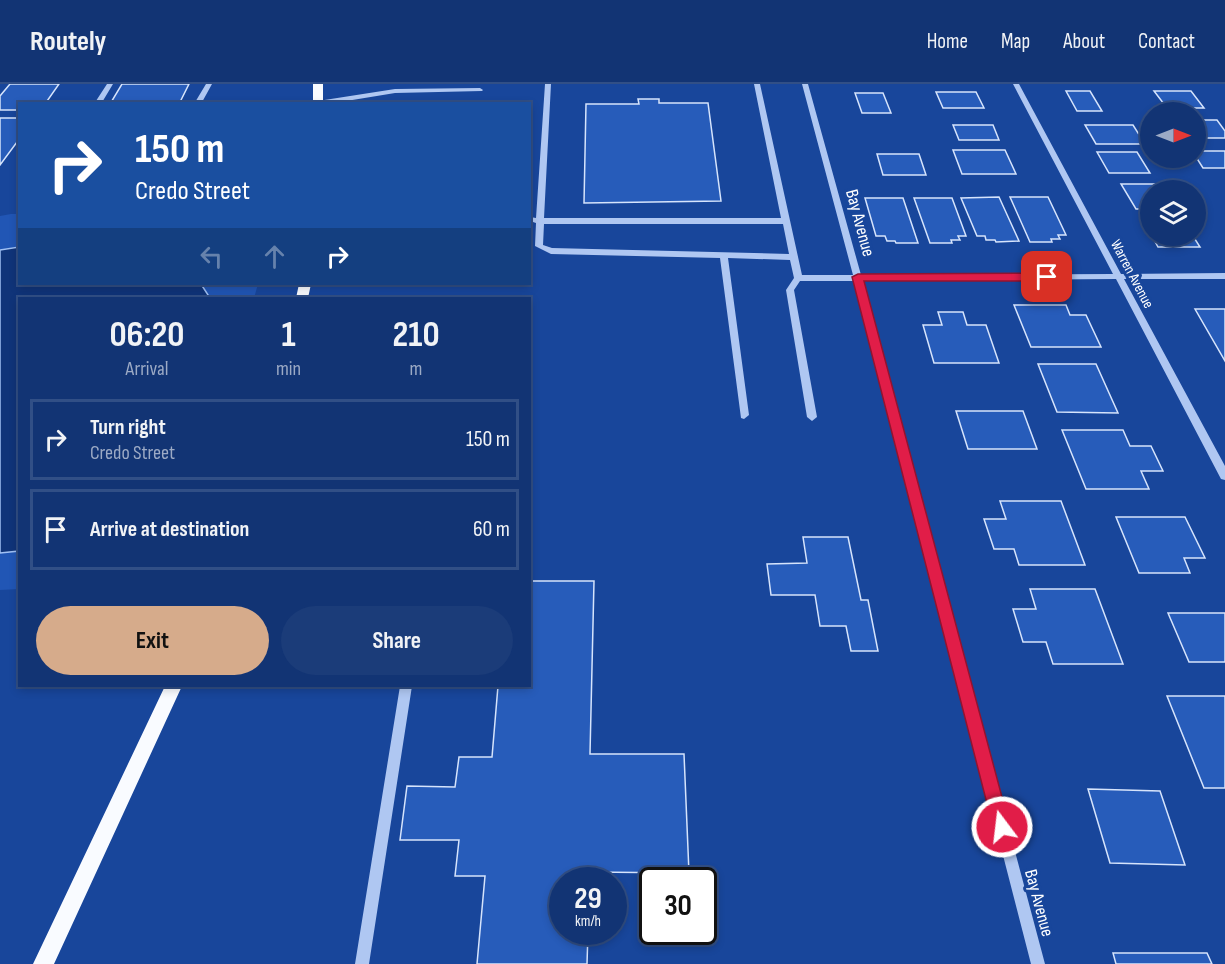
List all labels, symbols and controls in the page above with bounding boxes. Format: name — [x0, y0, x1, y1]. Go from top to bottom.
text: Routely — [30, 25, 106, 58]
text: Home — [927, 29, 968, 54]
text: Map — [1001, 29, 1030, 54]
text: About — [1063, 29, 1105, 54]
text: Contact — [1138, 29, 1195, 54]
north arrow — [1140, 102, 1206, 168]
map controls — [1140, 102, 1206, 246]
text: 150 m — [135, 124, 224, 175]
icon: right — [36, 126, 114, 204]
text: Credo Street — [135, 175, 250, 207]
button: layers — [1140, 180, 1206, 246]
street label: Bay Avenue — [841, 187, 879, 259]
street label: Warren Avenue — [1106, 236, 1158, 312]
icon: left — [195, 240, 228, 273]
icon: ahead — [258, 240, 291, 273]
icon: right — [321, 240, 354, 273]
pin — [1021, 251, 1072, 302]
icon: arrive — [1030, 260, 1063, 293]
text: 06:20 — [109, 314, 184, 357]
text: 1 — [281, 314, 296, 357]
text: 210 — [392, 314, 440, 357]
text: Arrival — [125, 357, 168, 381]
text: min — [276, 357, 301, 381]
text: m — [410, 357, 422, 381]
text: Turn right — [90, 414, 166, 441]
icon: right — [39, 423, 72, 456]
text: 150 m — [466, 426, 510, 453]
text: Credo Street — [90, 441, 175, 465]
icon: arrive — [39, 513, 72, 546]
text: Arrive at destination — [90, 516, 249, 543]
text: 60 m — [473, 516, 510, 543]
button: Exit — [36, 606, 269, 675]
button: Share — [281, 606, 513, 675]
position arrow — [970, 795, 1034, 859]
speed limit sign: 30 — [639, 867, 717, 945]
street label: Bay Avenue — [1020, 867, 1058, 939]
text: 29 — [574, 881, 602, 917]
text: km/h — [575, 912, 601, 931]

